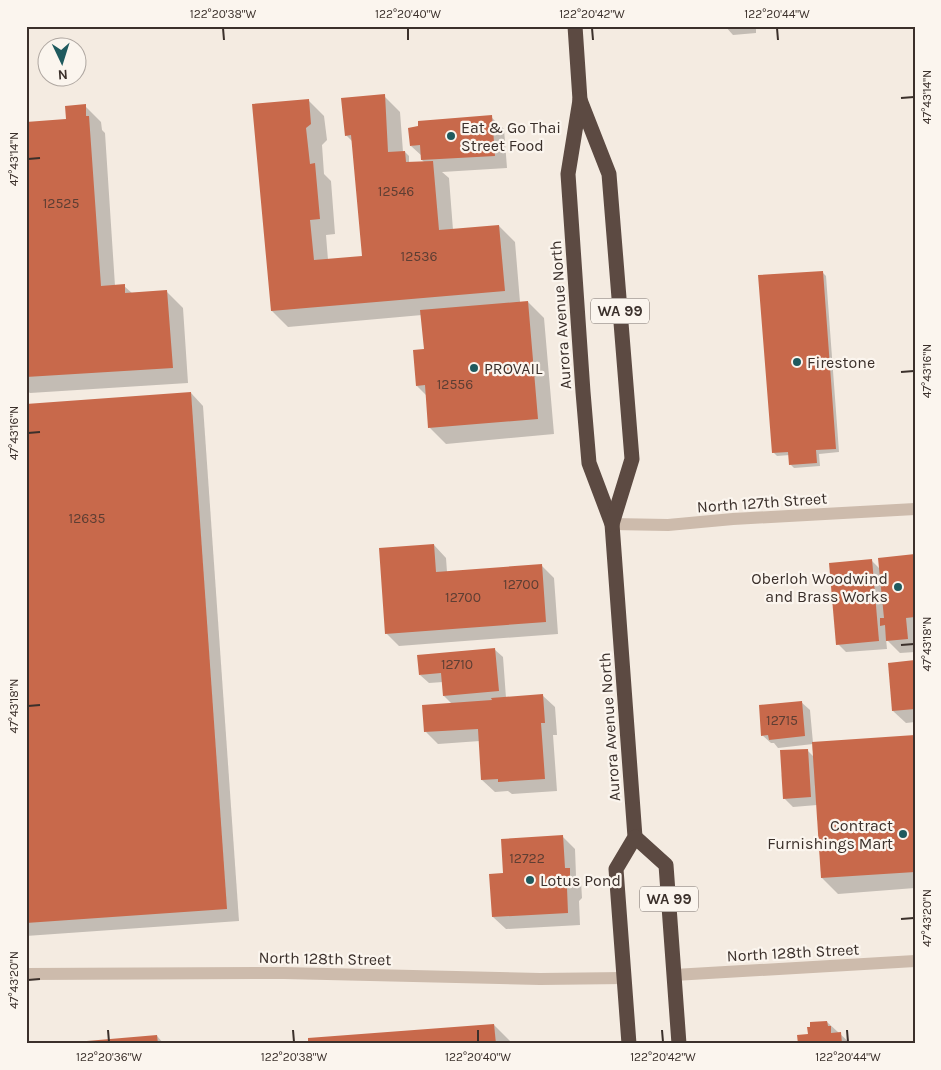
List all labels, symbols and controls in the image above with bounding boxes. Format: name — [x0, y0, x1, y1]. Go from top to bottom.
text: 122°20'38"W — [190, 7, 257, 21]
text: 122°20'40"W — [375, 7, 441, 21]
text: 122°20'42"W — [559, 7, 625, 21]
text: 122°20'44"W — [744, 7, 810, 21]
north arrow — [38, 38, 88, 88]
text: N — [57, 66, 68, 83]
text: 47°43'14"N — [920, 70, 934, 124]
place label: Eat & Go Thai Street Food — [461, 118, 561, 155]
marker: Eat & Go Thai Street Food — [445, 130, 457, 142]
text: 47°43'14"N — [7, 132, 21, 186]
house number: 12546 — [378, 183, 414, 200]
house number: 12525 — [43, 195, 79, 212]
street label: Aurora Avenue North — [546, 240, 575, 390]
house number: 12536 — [401, 248, 437, 265]
road number: WA 99 — [591, 298, 649, 324]
text: 47°43'16"N — [920, 344, 934, 398]
place label: Firestone — [807, 353, 875, 372]
marker: Firestone — [791, 356, 803, 368]
place label: PROVAIL — [484, 359, 543, 378]
marker: PROVAIL — [468, 362, 480, 374]
house number: 12556 — [437, 376, 473, 393]
text: 47°43'16"N — [7, 406, 21, 460]
street label: North 127th Street — [696, 488, 828, 517]
house number: 12635 — [69, 510, 106, 527]
place label: Oberloh Woodwind and Brass Works — [751, 569, 888, 606]
house number: 12700 — [503, 576, 539, 593]
marker: Oberloh Woodwind and Brass Works — [892, 581, 904, 593]
house number: 12700 — [445, 589, 481, 606]
text: 47°43'18"N — [920, 616, 934, 672]
street label: Aurora Avenue North — [595, 652, 624, 802]
house number: 12710 — [441, 656, 473, 673]
text: 47°43'18"N — [7, 678, 21, 734]
house number: 12715 — [766, 712, 798, 729]
place label: Contract Furnishings Mart — [767, 816, 893, 853]
marker: Contract Furnishings Mart — [897, 828, 909, 840]
house number: 12722 — [509, 850, 545, 867]
place label: Lotus Pond — [540, 871, 621, 890]
marker: Lotus Pond — [524, 874, 536, 886]
road number: WA 99 — [640, 886, 698, 912]
text: 47°43'20"N — [920, 889, 934, 947]
street label: North 128th Street — [726, 940, 860, 965]
street label: North 128th Street — [258, 948, 392, 969]
text: 47°43'20"N — [7, 951, 21, 1009]
text: 122°20'36"W — [76, 1050, 142, 1064]
text: 122°20'38"W — [261, 1050, 328, 1064]
text: 122°20'40"W — [445, 1050, 511, 1064]
text: 122°20'42"W — [630, 1050, 696, 1064]
text: 122°20'44"W — [815, 1050, 881, 1064]

